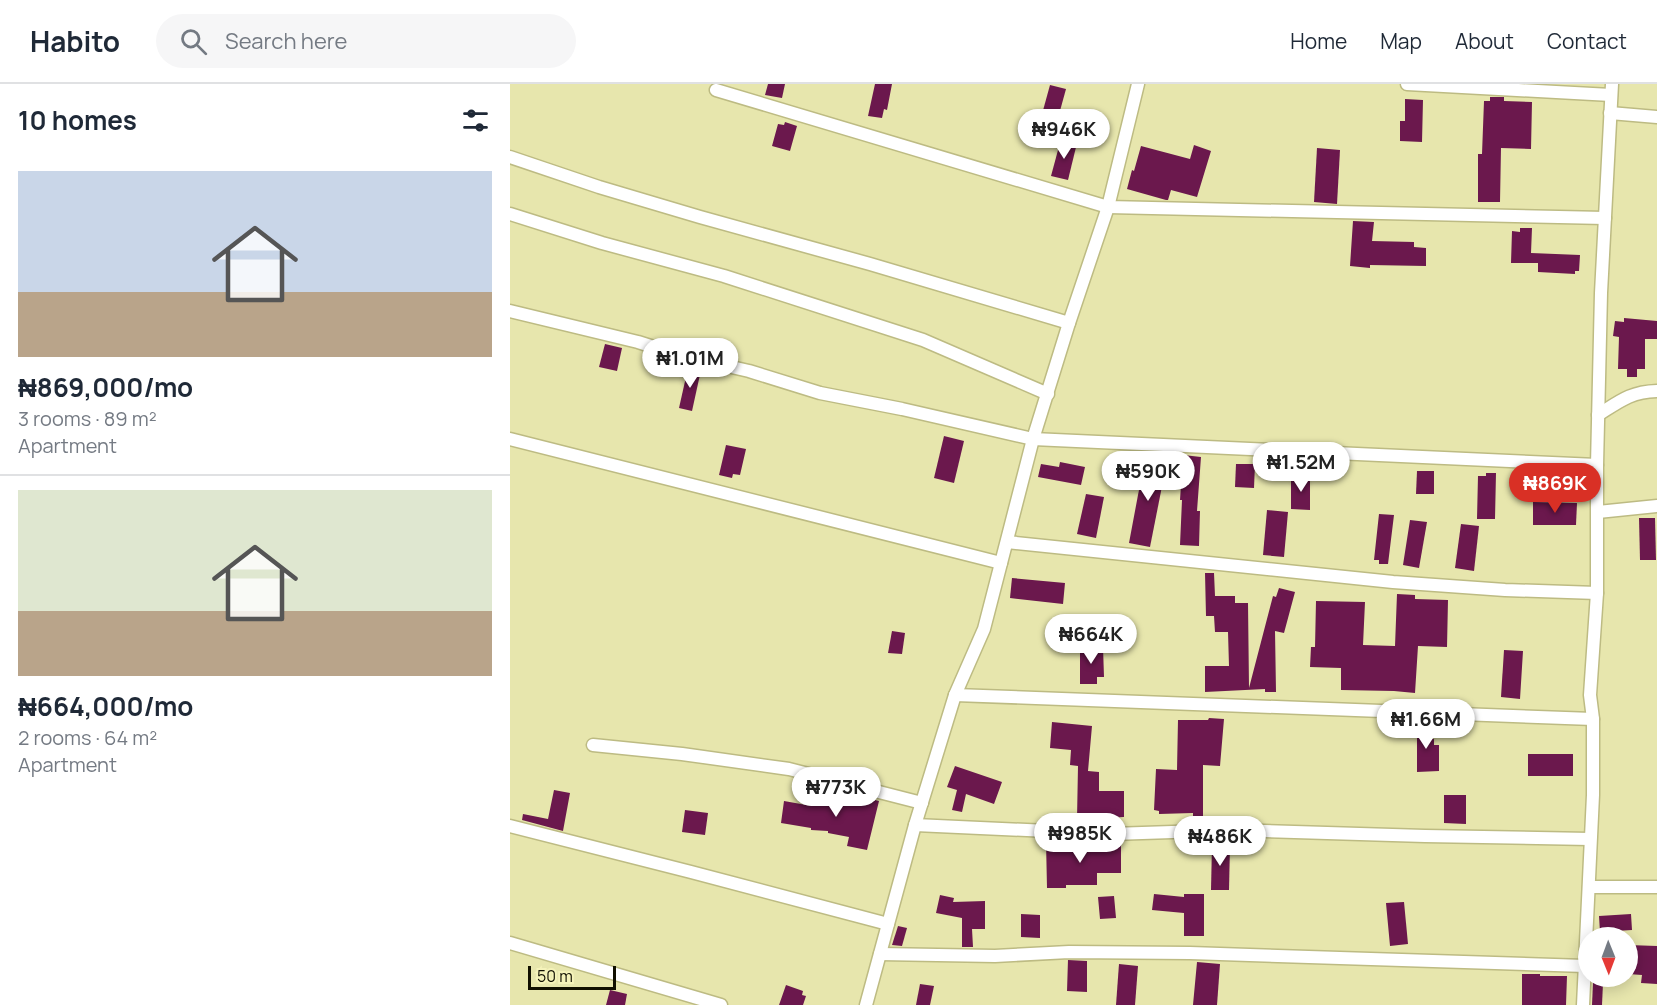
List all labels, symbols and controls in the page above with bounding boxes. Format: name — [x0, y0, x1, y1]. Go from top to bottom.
search box — [156, 14, 576, 68]
text: Habito — [30, 22, 120, 60]
icon: search — [177, 25, 210, 58]
text: Search here — [225, 26, 347, 56]
text: Home — [1290, 27, 1347, 55]
text: Map — [1380, 27, 1422, 55]
text: About — [1455, 27, 1514, 55]
text: Contact — [1547, 27, 1627, 55]
text: 10 homes — [18, 102, 137, 138]
icon: filters — [459, 104, 492, 137]
pin: ₦946K — [1022, 109, 1106, 160]
text: ₦946K — [1032, 115, 1096, 142]
icon: home — [201, 210, 309, 318]
pin: ₦1.01M — [641, 338, 739, 389]
text: ₦1.01M — [656, 344, 724, 371]
text: ₦869,000/mo — [18, 369, 193, 405]
text: 3 rooms · 89 m² — [18, 405, 157, 432]
text: Apartment — [18, 432, 117, 459]
pin: ₦1.52M — [1252, 442, 1350, 493]
text: ₦1.52M — [1267, 448, 1335, 475]
pin: ₦590K — [1106, 451, 1190, 502]
text: ₦590K — [1116, 457, 1180, 484]
pin: ₦869K — [1513, 463, 1597, 514]
text: ₦869K — [1523, 469, 1587, 496]
icon: home — [201, 529, 309, 637]
pin: ₦664K — [1049, 614, 1133, 665]
text: ₦664K — [1059, 620, 1123, 647]
text: ₦664,000/mo — [18, 688, 193, 724]
pin: ₦1.66M — [1377, 699, 1475, 750]
text: ₦1.66M — [1391, 705, 1461, 732]
text: 2 rooms · 64 m² — [18, 724, 157, 751]
text: Apartment — [18, 751, 117, 778]
pin: ₦773K — [794, 767, 878, 818]
text: ₦773K — [806, 773, 866, 800]
pin: ₦985K — [1038, 813, 1122, 864]
pin: ₦486K — [1178, 816, 1262, 867]
text: ₦985K — [1048, 819, 1112, 846]
text: ₦486K — [1188, 822, 1252, 849]
north arrow — [1578, 927, 1638, 987]
map controls — [1578, 927, 1638, 987]
scale bar — [528, 963, 616, 990]
text: 50 m — [537, 965, 573, 987]

